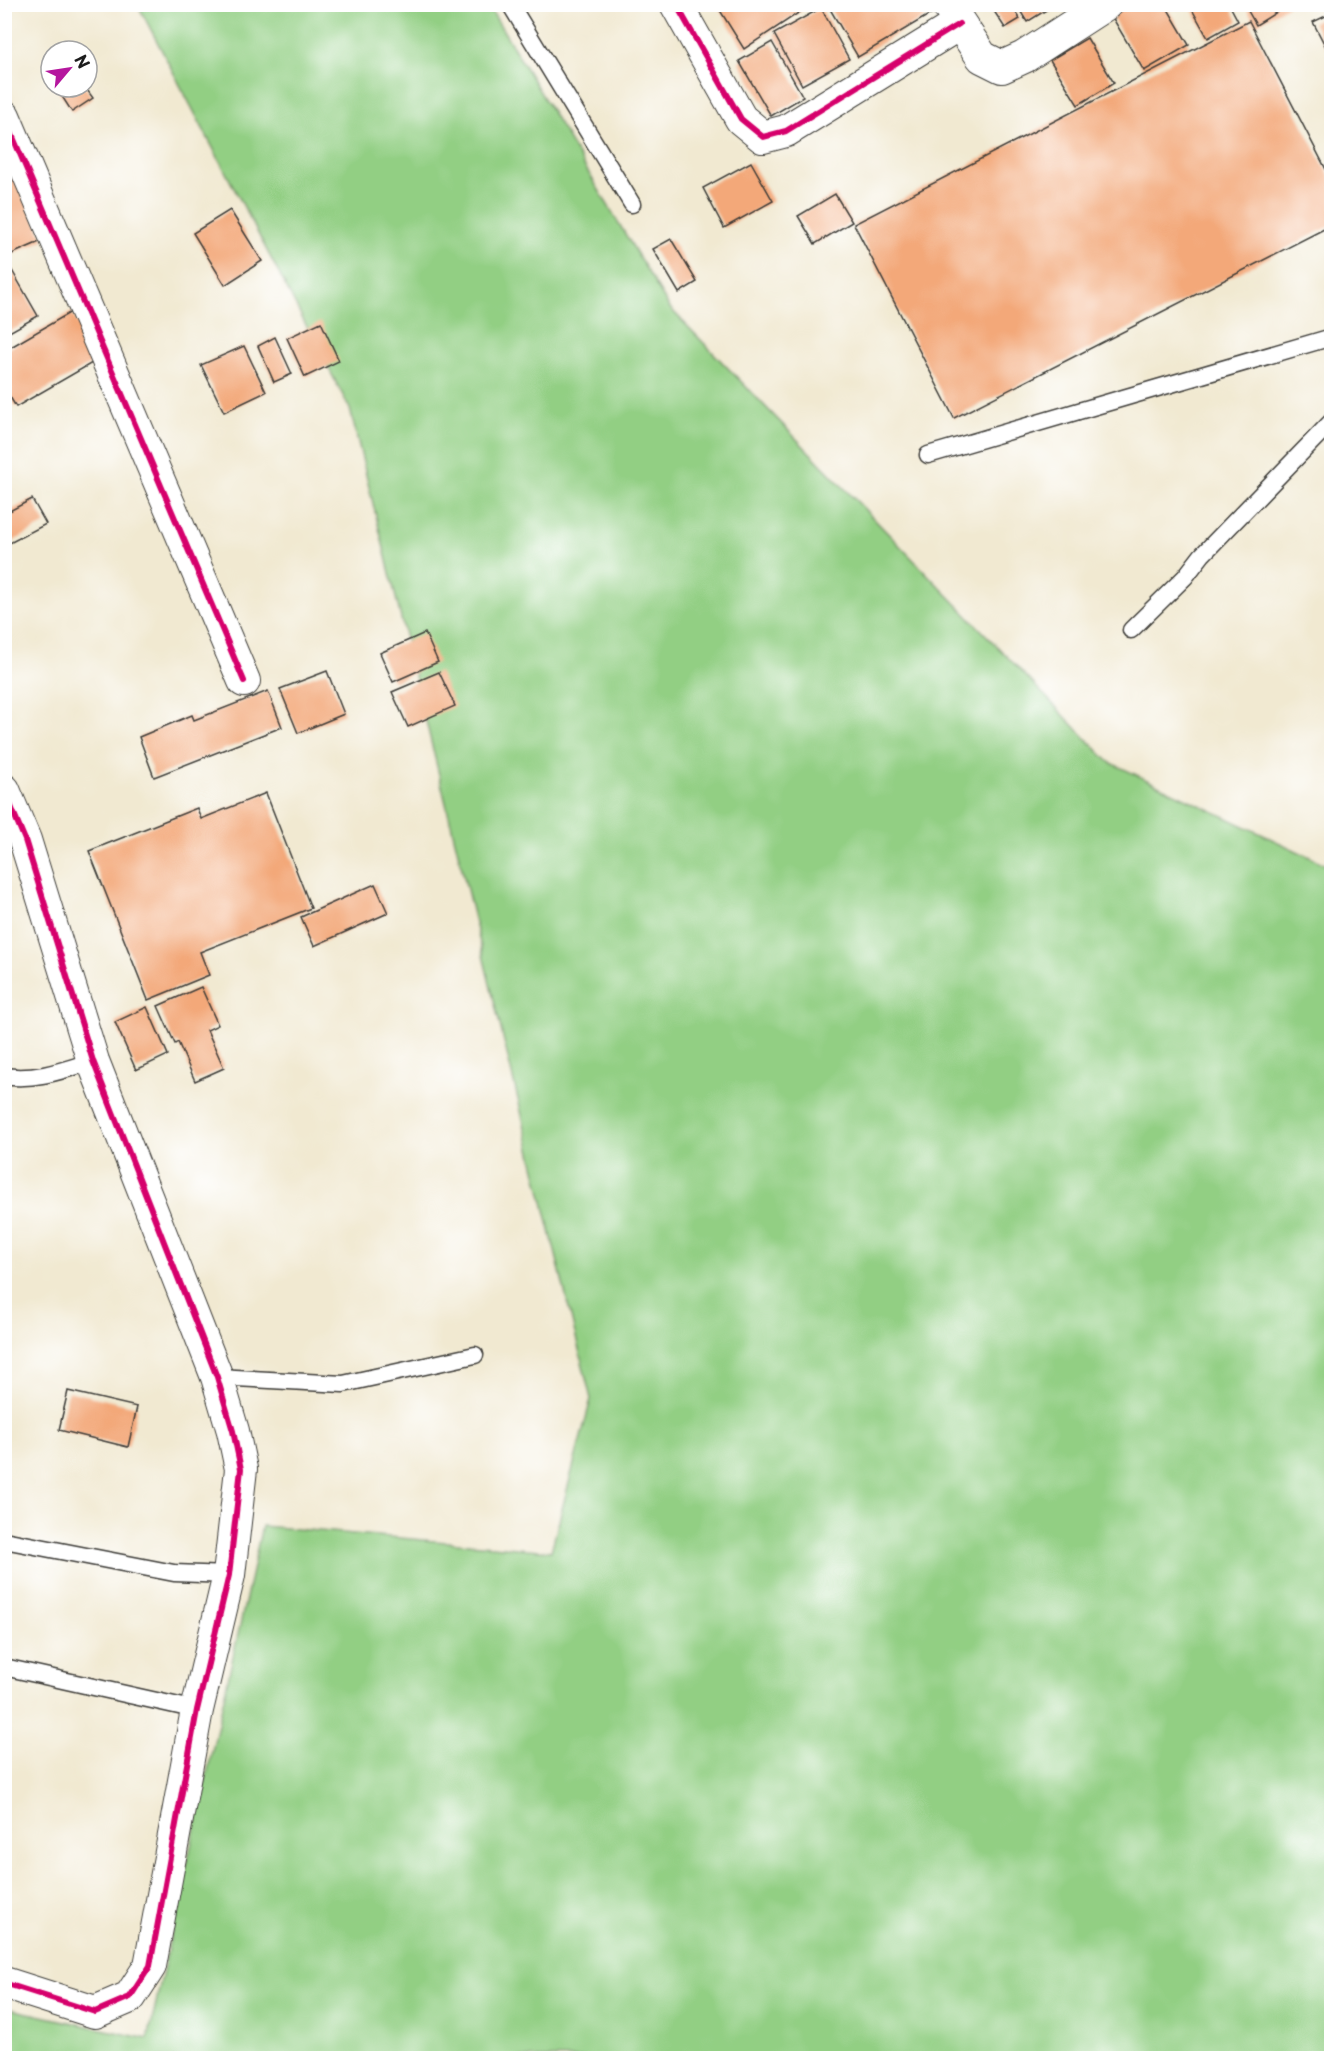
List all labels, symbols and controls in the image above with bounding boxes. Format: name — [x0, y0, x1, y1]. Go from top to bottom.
north arrow — [39, 39, 99, 99]
text: N — [69, 50, 97, 73]

